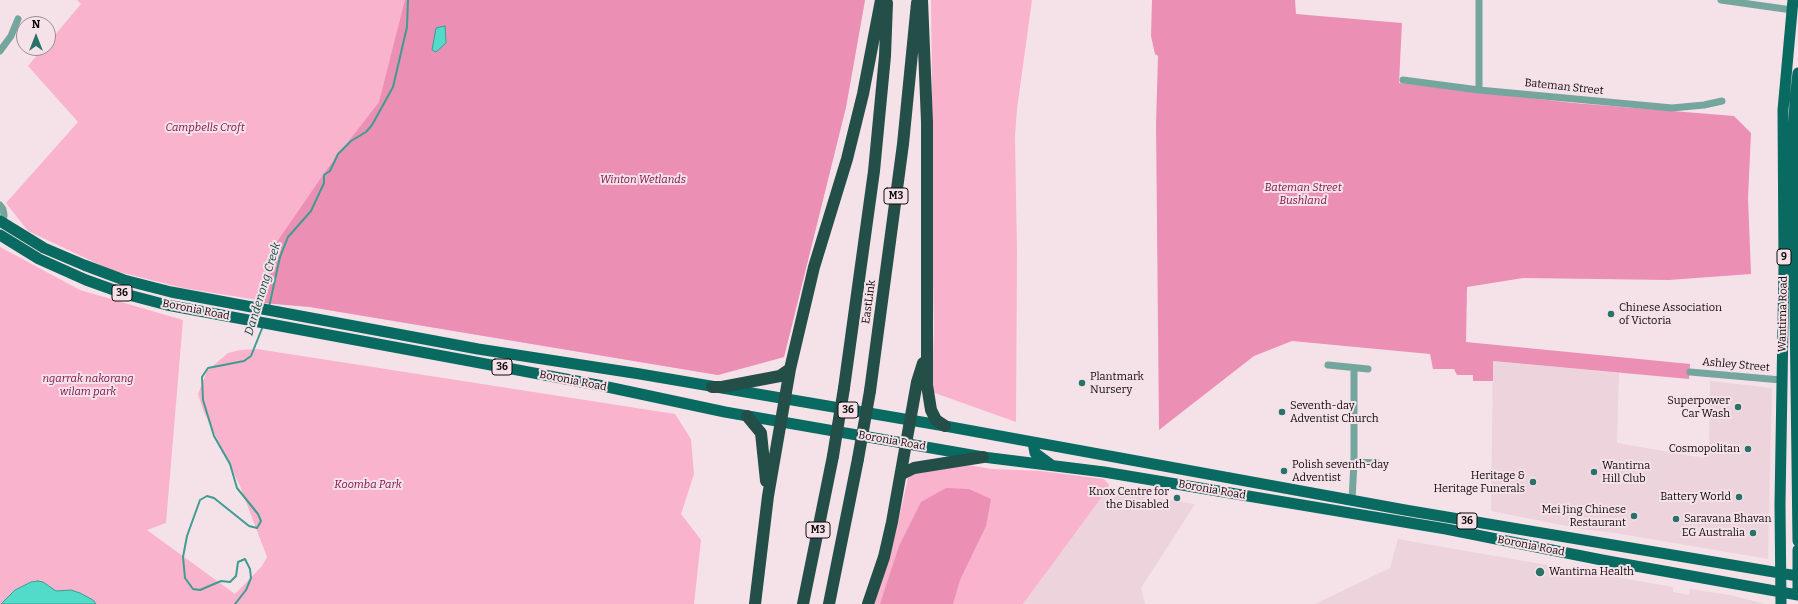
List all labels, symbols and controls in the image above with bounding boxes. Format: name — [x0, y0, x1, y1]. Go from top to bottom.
north arrow — [16, 16, 56, 56]
text: N — [32, 18, 40, 31]
street label: Bateman Street — [1524, 76, 1604, 98]
park label: Campbells Croft — [165, 121, 245, 135]
park label: Winton Wetlands — [600, 173, 686, 187]
park label: Bateman Street Bushland — [1264, 181, 1342, 207]
road number: M3 — [884, 188, 908, 204]
water label: Dandenong Creek — [242, 241, 284, 337]
road number: 9 — [1777, 249, 1791, 265]
street label: Wantirna Road — [1776, 276, 1790, 352]
street label: EastLink — [859, 279, 879, 325]
road number: 36 — [112, 285, 132, 301]
street label: Boronia Road — [161, 297, 231, 323]
place label: Chinese Association of Victoria — [1619, 301, 1722, 327]
marker: Chinese Association of Victoria — [1606, 309, 1616, 319]
street label: Ashley Street — [1702, 355, 1770, 375]
road number: 36 — [492, 359, 512, 375]
street label: Boronia Road — [538, 368, 608, 394]
place label: Plantmark Nursery — [1090, 370, 1144, 396]
park label: ngarrak nakorang wilam park — [42, 372, 134, 398]
marker: Plantmark Nursery — [1077, 378, 1087, 388]
place label: Superpower Car Wash — [1667, 394, 1730, 420]
place label: Seventh-day Adventist Church — [1290, 399, 1378, 425]
road number: 36 — [838, 402, 858, 418]
marker: Superpower Car Wash — [1733, 402, 1743, 412]
marker: Seventh-day Adventist Church — [1277, 407, 1287, 417]
street label: Boronia Road — [857, 429, 927, 453]
place label: Cosmopolitan — [1669, 442, 1740, 456]
marker: Cosmopolitan — [1743, 444, 1753, 454]
place label: Polish seventh-day Adventist — [1292, 458, 1389, 484]
place label: Wantirna Hill Club — [1602, 459, 1650, 485]
marker: Polish seventh-day Adventist — [1279, 466, 1289, 476]
marker: Wantirna Hill Club — [1589, 467, 1599, 477]
place label: Heritage & Heritage Funerals — [1433, 469, 1525, 495]
marker: Heritage & Heritage Funerals — [1528, 477, 1538, 487]
park label: Koomba Park — [334, 478, 402, 492]
street label: Boronia Road — [1177, 478, 1247, 502]
place label: Knox Centre for the Disabled — [1089, 485, 1169, 511]
place label: Battery World — [1660, 490, 1731, 504]
marker: Battery World — [1734, 492, 1744, 502]
marker: Knox Centre for the Disabled — [1172, 493, 1182, 503]
place label: Mei Jing Chinese Restaurant — [1542, 503, 1626, 529]
marker: Mei Jing Chinese Restaurant — [1629, 511, 1639, 521]
place label: Saravana Bhavan — [1684, 512, 1771, 526]
road number: 36 — [1457, 513, 1477, 529]
marker: Saravana Bhavan — [1671, 514, 1681, 524]
road number: M3 — [806, 522, 830, 538]
place label: EG Australia — [1682, 526, 1745, 540]
marker: EG Australia — [1748, 528, 1758, 538]
street label: Boronia Road — [1496, 533, 1566, 559]
place label: Wantirna Health — [1549, 565, 1634, 579]
marker: Wantirna Health — [1534, 566, 1546, 578]

